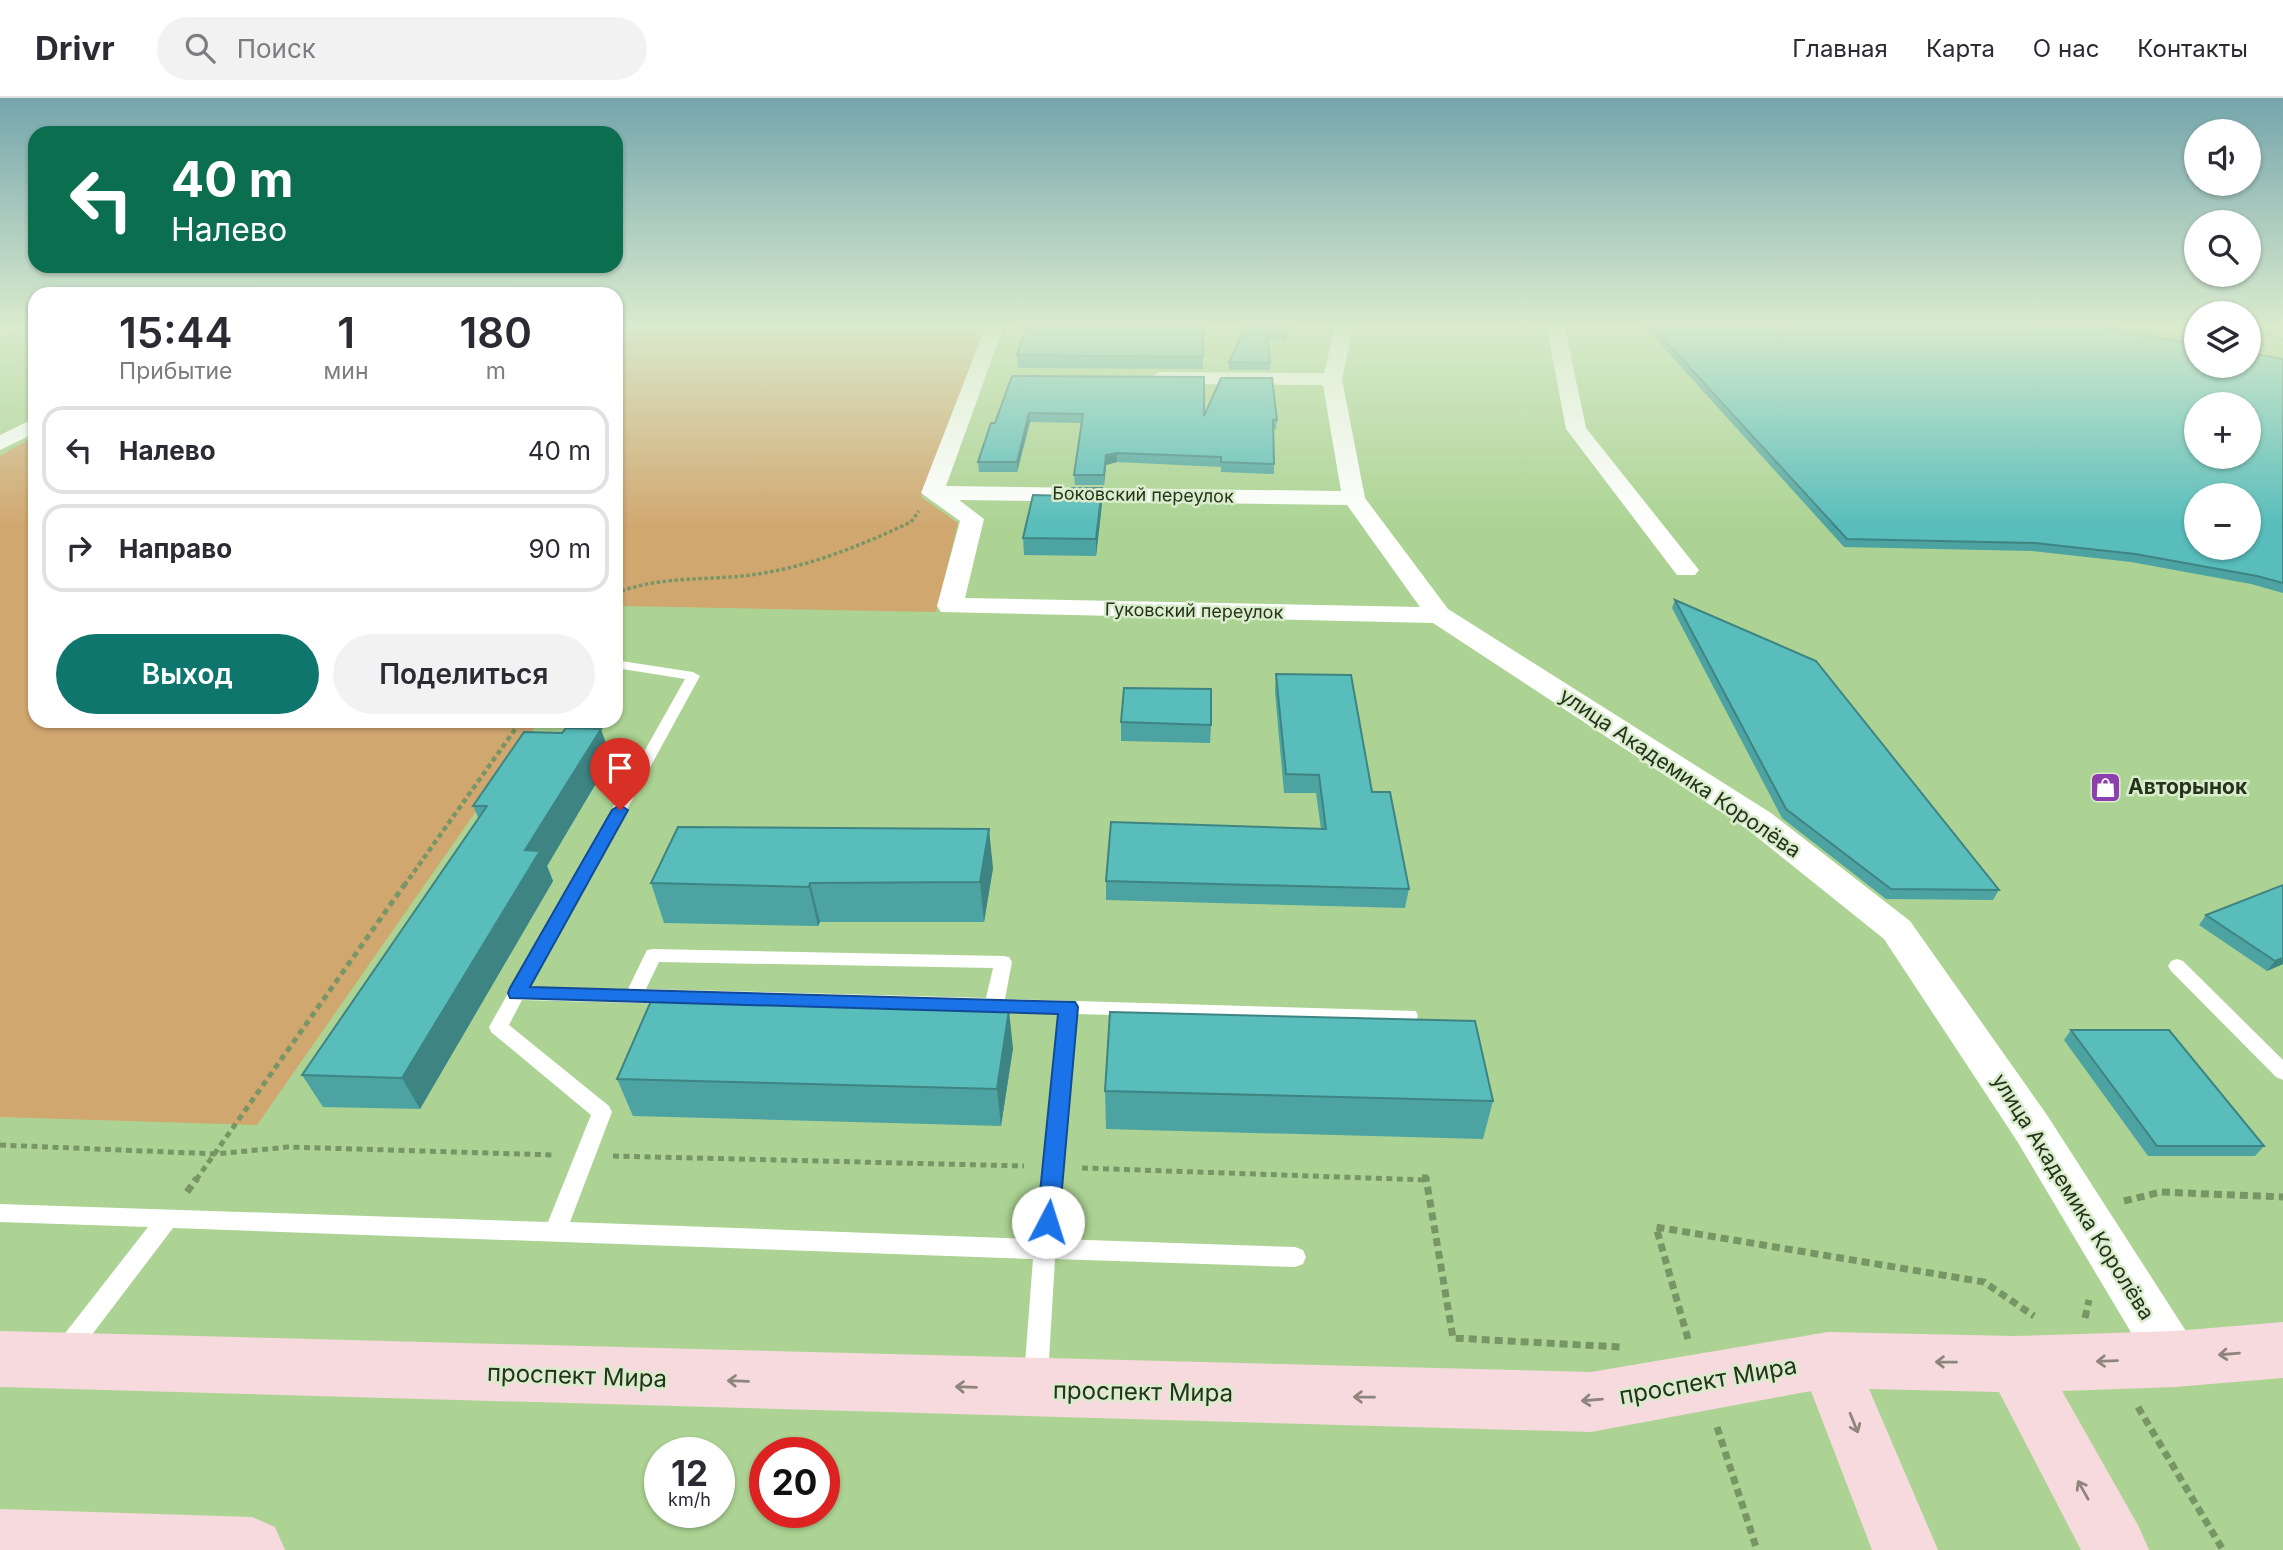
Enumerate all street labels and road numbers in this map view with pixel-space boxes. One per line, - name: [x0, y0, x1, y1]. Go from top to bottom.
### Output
- street label: Боковский переулок: [1052, 482, 1234, 507]
- street label: Гуковский переулок: [1105, 598, 1284, 623]
- street label: улица Академика Королёва: [1555, 682, 1806, 863]
- street label: улица Академика Королёва: [1987, 1069, 2160, 1324]
- street label: проспект Мира: [1617, 1351, 1799, 1410]
- street label: проспект Мира: [486, 1358, 668, 1393]
- street label: проспект Мира: [1053, 1375, 1233, 1408]

